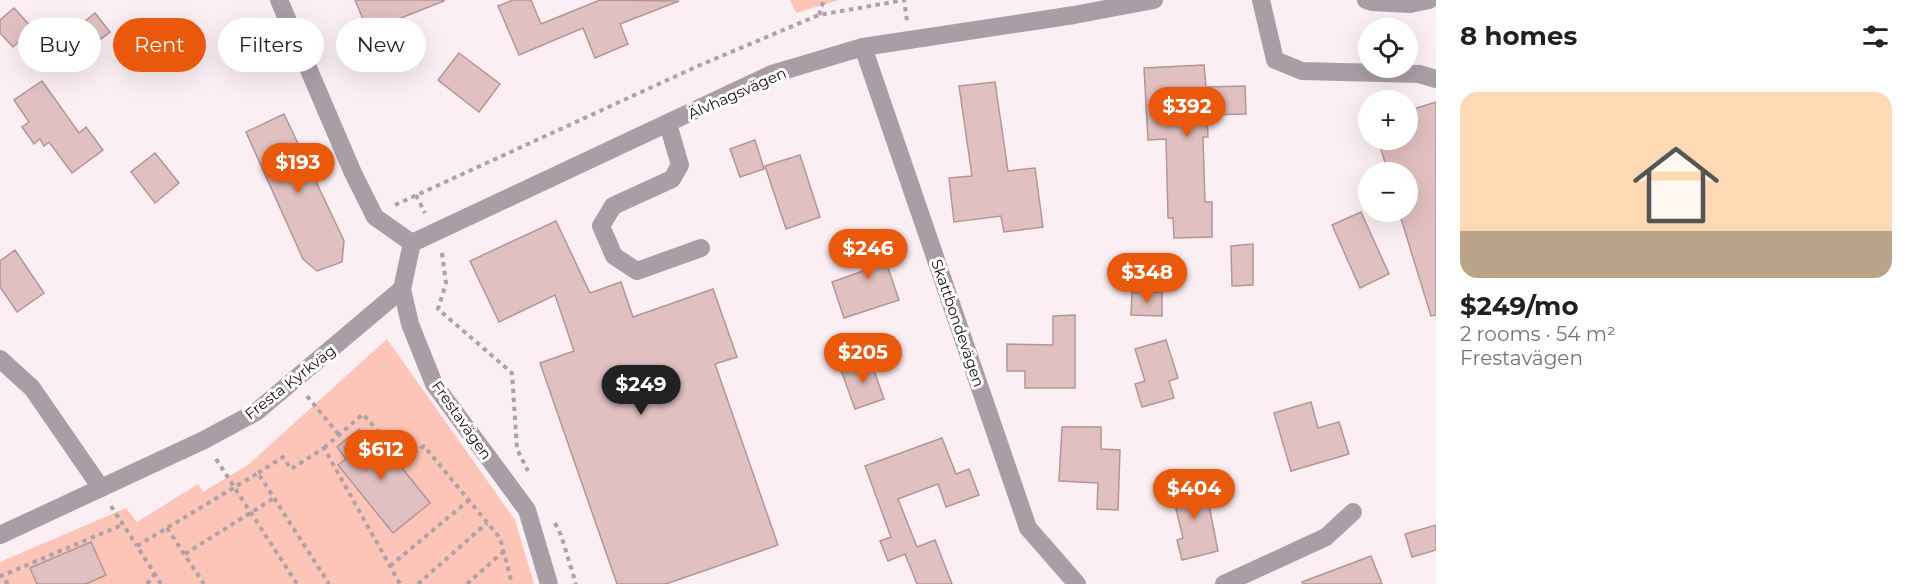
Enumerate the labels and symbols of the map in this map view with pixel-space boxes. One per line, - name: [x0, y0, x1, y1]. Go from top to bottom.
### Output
- street label: Älvhagsvägen: [685, 63, 789, 123]
- pin: $392: [1151, 87, 1223, 138]
- pin: $193: [262, 143, 334, 194]
- pin: $246: [832, 229, 904, 280]
- pin: $348: [1111, 253, 1183, 304]
- street label: Skattbondevägen: [927, 257, 989, 389]
- pin: $205: [827, 333, 899, 384]
- street label: Fresta Kyrkväg: [241, 341, 339, 423]
- pin: $249: [605, 365, 677, 416]
- street label: Frestavägen: [428, 377, 496, 463]
- pin: $612: [345, 430, 417, 481]
- pin: $404: [1158, 469, 1230, 520]

